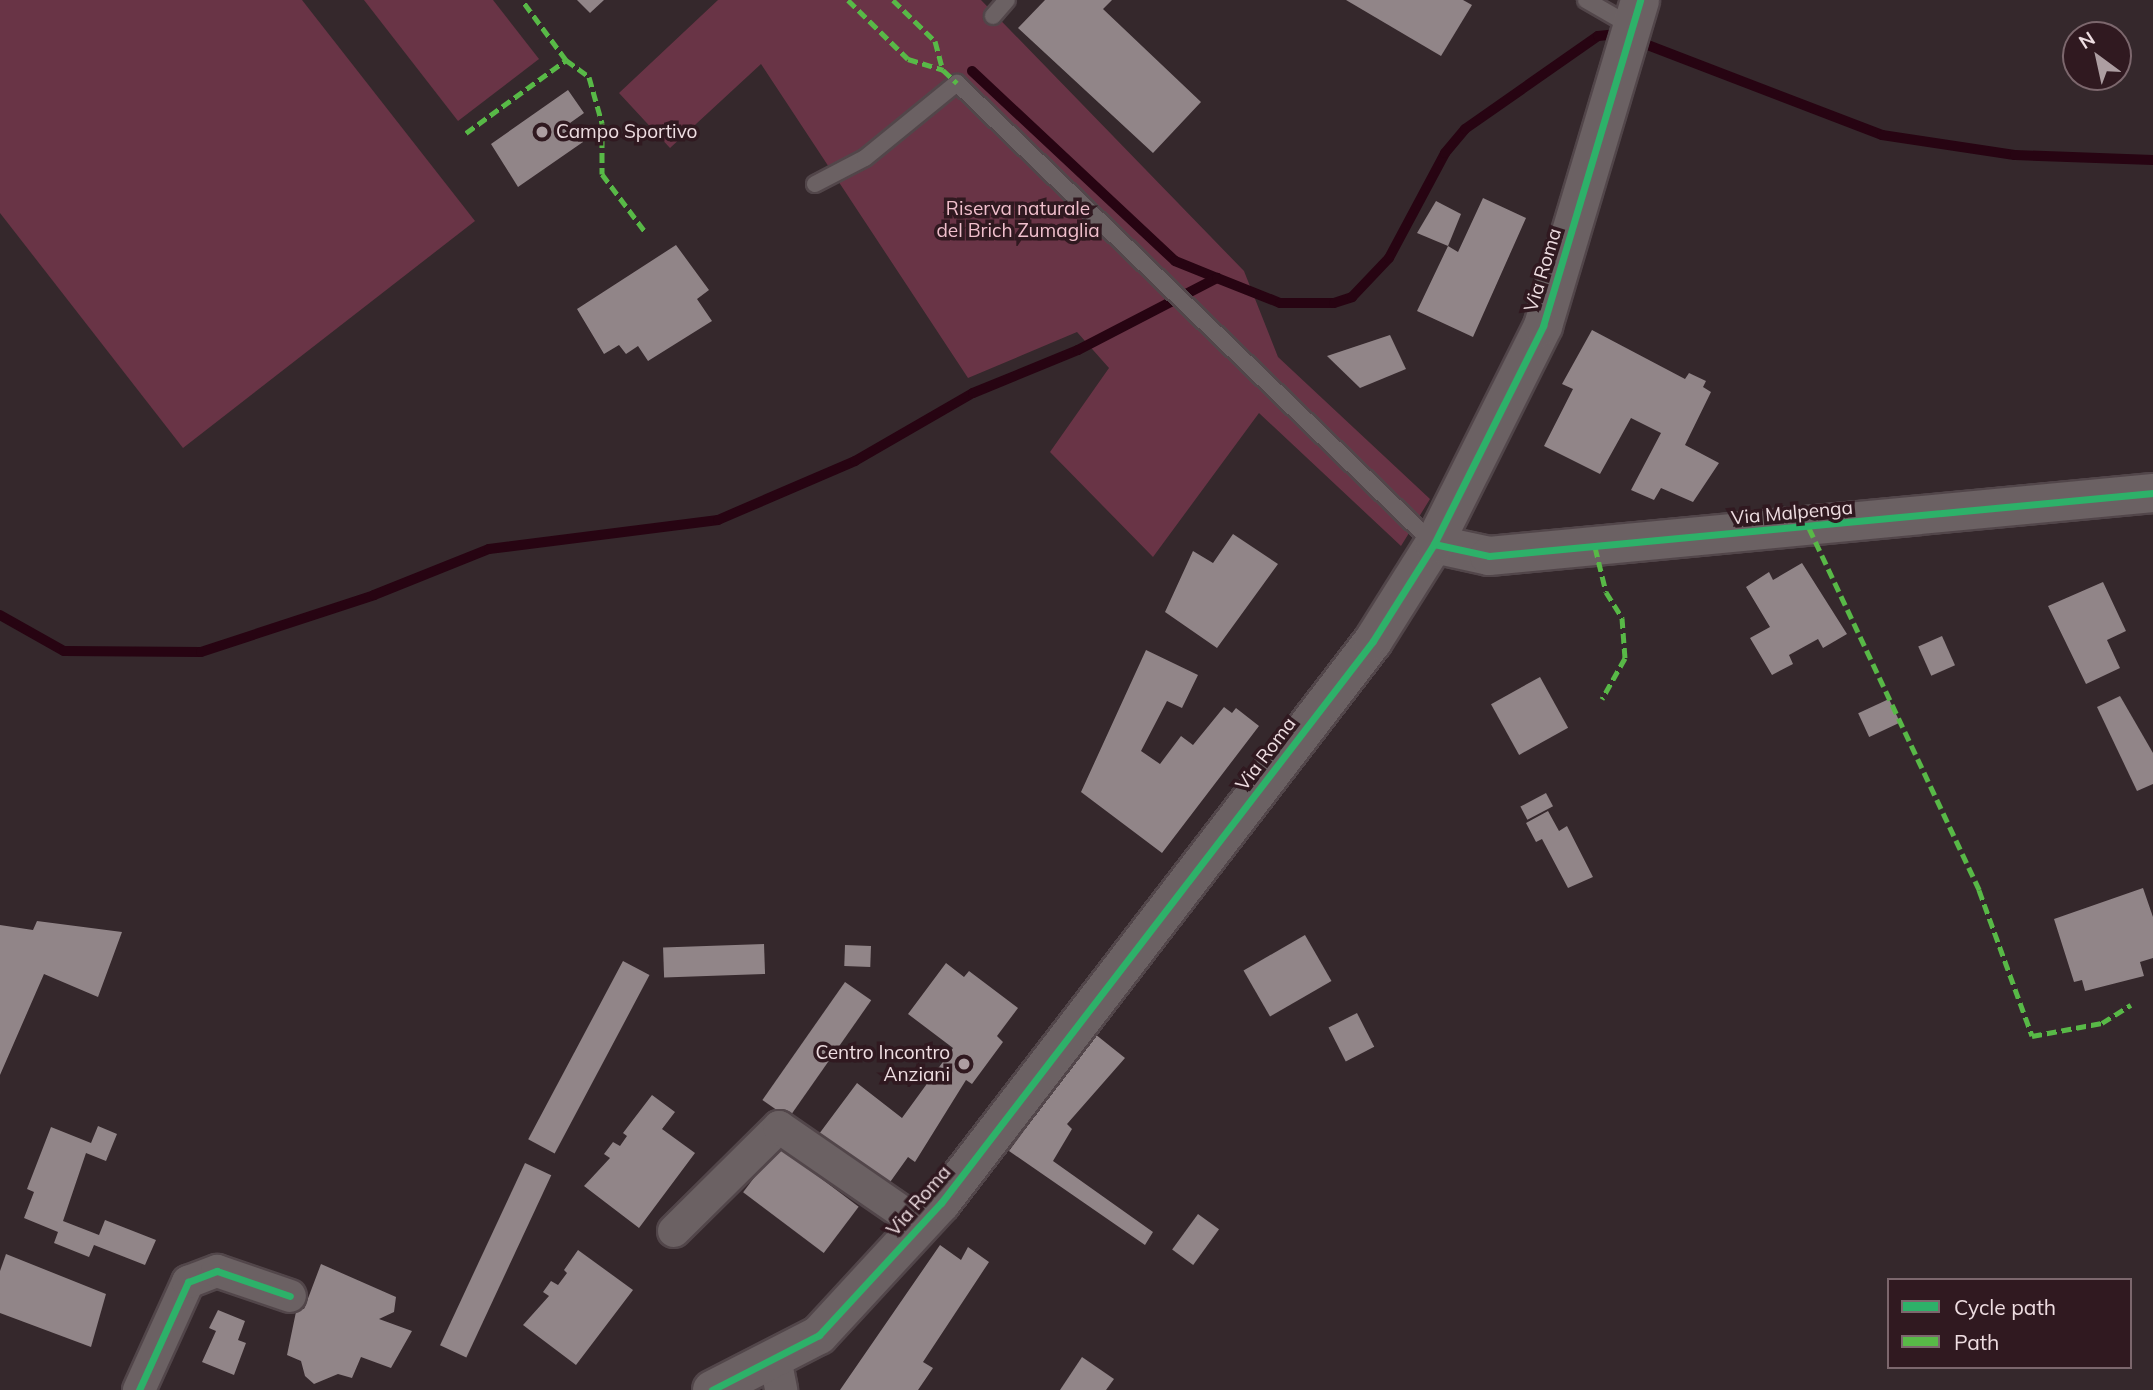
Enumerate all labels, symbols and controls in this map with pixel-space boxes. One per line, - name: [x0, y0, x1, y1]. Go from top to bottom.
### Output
- north arrow: [2062, 21, 2132, 91]
- text: N: [2074, 26, 2099, 54]
- place label: Campo Sportivo: [556, 121, 697, 143]
- marker: Campo Sportivo: [534, 124, 550, 140]
- park label: Riserva naturale del Brich Zumaglia: [936, 198, 1100, 242]
- street label: Via Roma: [1520, 226, 1566, 314]
- street label: Via Malpenga: [1730, 496, 1854, 530]
- street label: Via Roma: [1231, 713, 1301, 795]
- place label: Centro Incontro Anziani: [815, 1042, 950, 1086]
- marker: Centro Incontro Anziani: [956, 1056, 972, 1072]
- street label: Via Roma: [882, 1161, 956, 1241]
- legend: [1887, 1278, 2132, 1369]
- text: Cycle path: [1954, 1294, 2056, 1320]
- text: Path: [1954, 1329, 1999, 1355]

